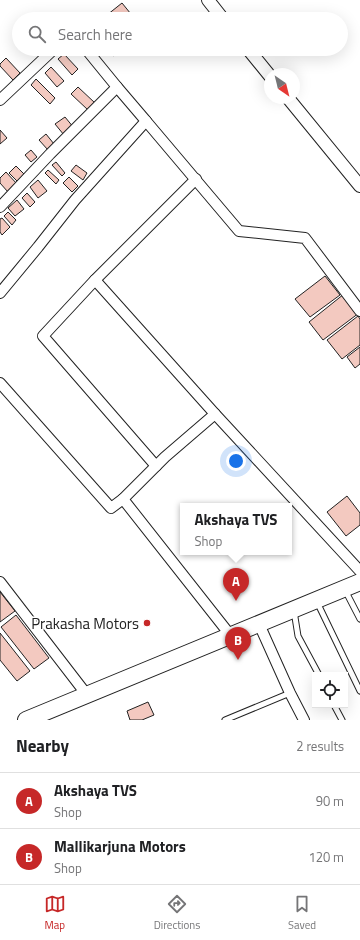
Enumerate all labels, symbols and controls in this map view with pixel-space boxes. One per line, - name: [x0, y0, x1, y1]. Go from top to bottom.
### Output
- search box: [12, 12, 348, 56]
- icon: search: [26, 23, 48, 45]
- text: Search here: [58, 23, 132, 46]
- north arrow: [264, 68, 300, 104]
- your location: [226, 451, 246, 471]
- popup: [180, 503, 292, 555]
- text: Akshaya TVS: [194, 508, 278, 531]
- text: Shop: [194, 531, 222, 551]
- pin: A: [223, 568, 249, 601]
- place label: Prakasha Motors: [31, 612, 139, 635]
- marker: Prakasha Motors: [142, 618, 152, 628]
- pin: B: [225, 627, 251, 660]
- map controls: [312, 672, 348, 708]
- button: locate: [312, 672, 348, 708]
- text: Nearby: [16, 733, 69, 759]
- text: 2 results: [296, 736, 344, 756]
- text: Akshaya TVS: [54, 779, 137, 802]
- text: A: [25, 791, 33, 811]
- text: 90 m: [316, 791, 344, 811]
- text: Shop: [54, 802, 82, 822]
- text: Mallikarjuna Motors: [54, 835, 186, 858]
- text: B: [25, 847, 33, 867]
- text: 120 m: [308, 847, 344, 867]
- text: Shop: [54, 858, 82, 878]
- tab: Map: [44, 893, 66, 933]
- tab: Directions: [154, 893, 200, 933]
- tab: Saved: [288, 893, 316, 933]

